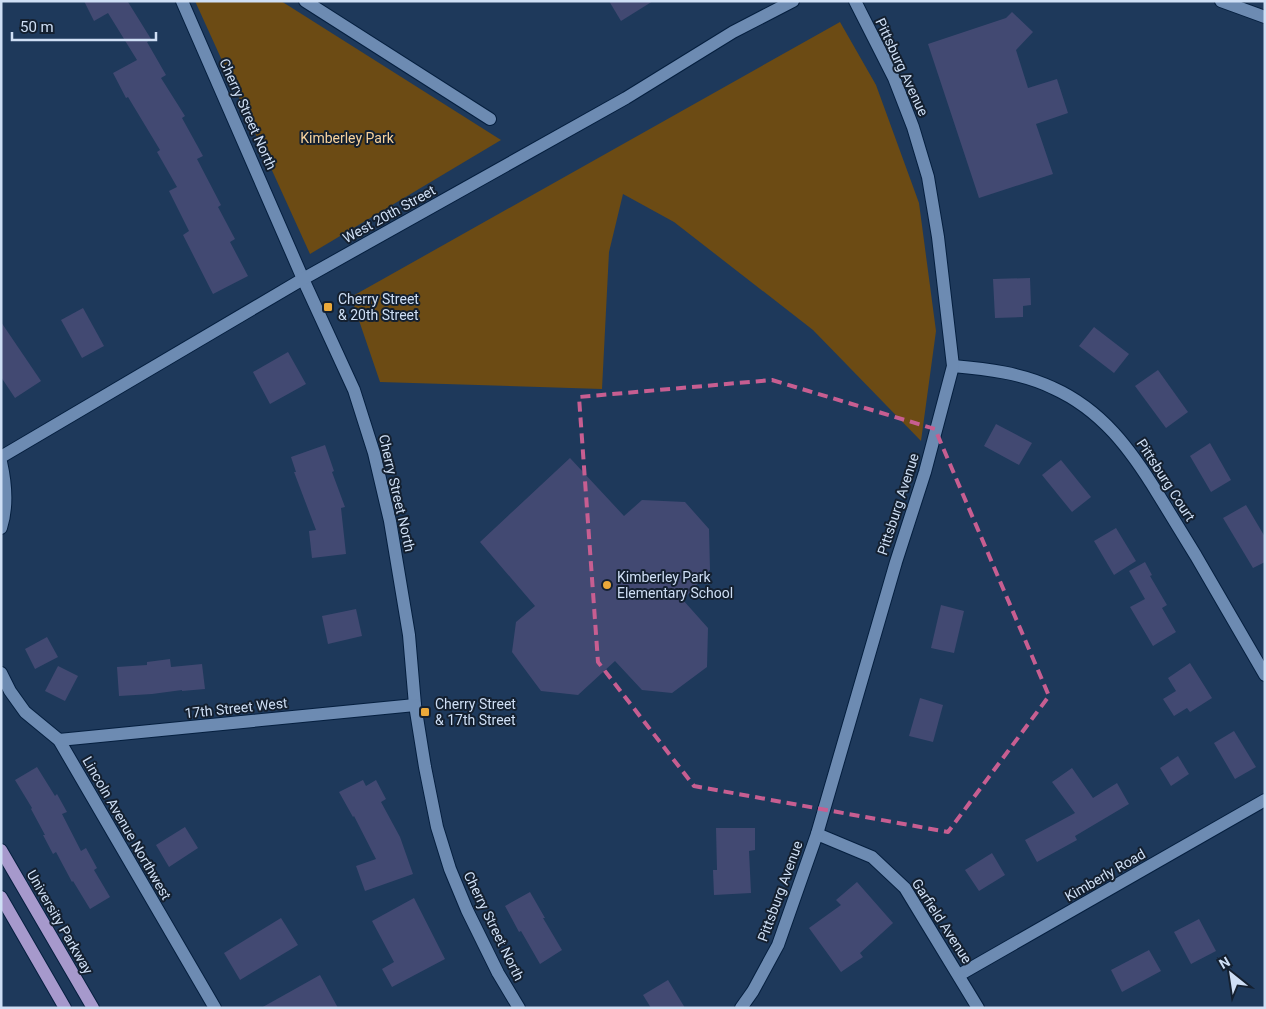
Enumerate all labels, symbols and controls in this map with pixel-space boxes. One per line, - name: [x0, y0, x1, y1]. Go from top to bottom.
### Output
- scale bar: [12, 10, 156, 42]
- street label: Pittsburg Avenue: [872, 16, 932, 118]
- text: 50 m: [20, 18, 54, 36]
- street label: Cherry Street North: [216, 56, 280, 172]
- park label: Kimberley Park: [300, 130, 395, 146]
- street label: West 20th Street: [340, 182, 438, 246]
- place label: Cherry Street & 20th Street: [338, 291, 419, 323]
- marker: Cherry Street & 20th Street: [322, 301, 334, 313]
- street label: Cherry Street North: [376, 433, 418, 553]
- street label: Pittsburg Court: [1134, 436, 1199, 524]
- street label: Pittsburg Avenue: [874, 451, 922, 557]
- place label: Kimberley Park Elementary School: [617, 569, 733, 601]
- marker: Kimberley Park Elementary School: [601, 579, 613, 591]
- street label: 17th Street West: [184, 695, 289, 721]
- place label: Cherry Street & 17th Street: [435, 696, 516, 728]
- marker: Cherry Street & 17th Street: [419, 706, 431, 718]
- street label: Lincoln Avenue Northwest: [79, 753, 175, 903]
- street label: Pittsburg Avenue: [754, 838, 806, 944]
- street label: Kimberly Road: [1062, 846, 1148, 904]
- street label: University Parkway: [24, 867, 96, 977]
- street label: Cherry Street North: [461, 869, 527, 983]
- street label: Garfield Avenue: [909, 876, 975, 966]
- north arrow: [1206, 949, 1256, 999]
- text: N: [1216, 953, 1233, 972]

